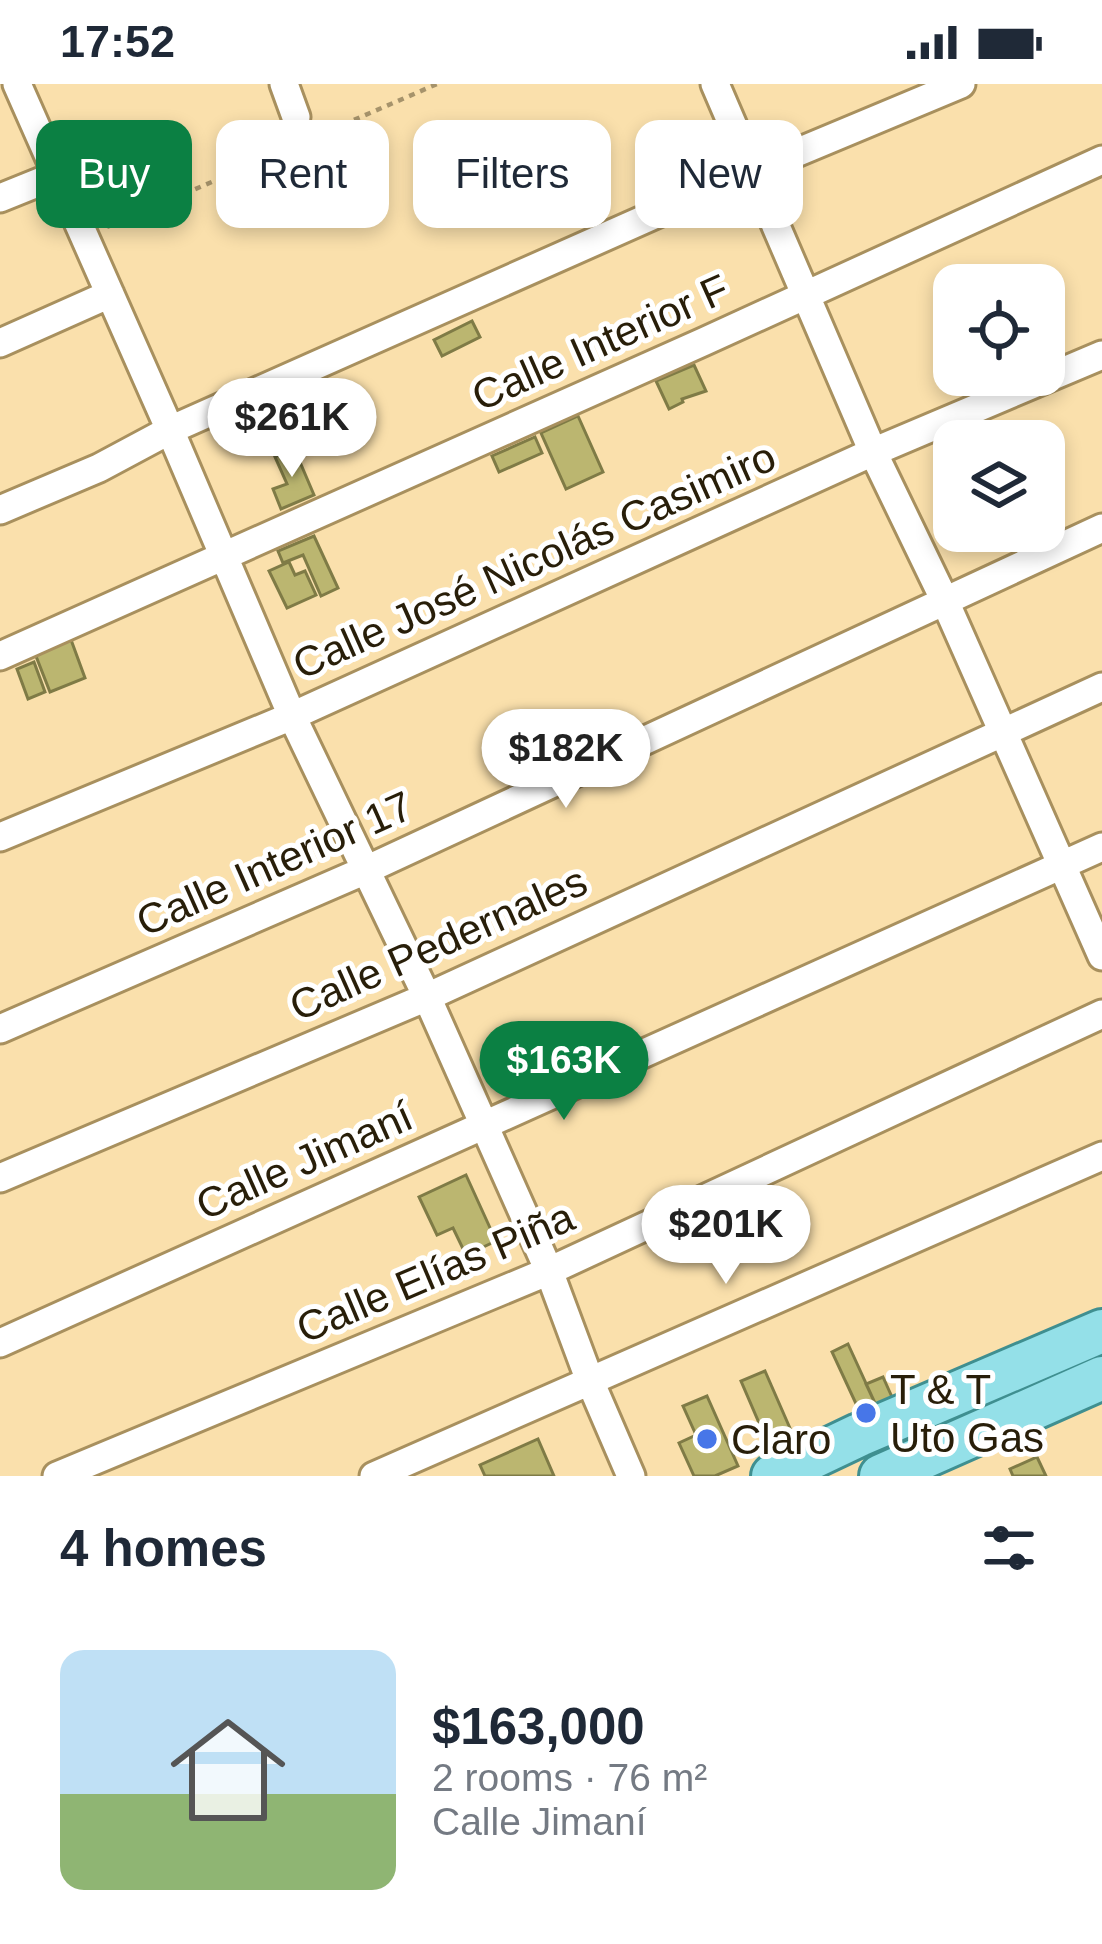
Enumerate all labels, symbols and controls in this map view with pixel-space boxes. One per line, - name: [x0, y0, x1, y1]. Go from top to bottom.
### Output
- text: 17:52: [60, 16, 175, 67]
- chip: Buy: [36, 120, 192, 228]
- chip: Rent: [216, 120, 389, 228]
- chip: Filters: [413, 120, 611, 228]
- chip: New: [635, 120, 803, 228]
- map controls: [933, 264, 1065, 552]
- button: locate: [933, 264, 1065, 396]
- street label: Calle Interior F: [465, 265, 736, 420]
- pin: $261K: [208, 378, 376, 480]
- text: $261K: [235, 395, 349, 438]
- button: layers: [933, 420, 1065, 552]
- street label: Calle José Nicolás Casimiro: [286, 433, 783, 688]
- pin: $182K: [482, 709, 650, 811]
- text: $182K: [509, 726, 623, 769]
- street label: Calle Interior 17: [129, 782, 419, 945]
- street label: Calle Pedernales: [283, 857, 594, 1030]
- pin: $163K: [480, 1021, 648, 1123]
- text: $163K: [507, 1038, 621, 1081]
- street label: Calle Jimaní: [189, 1092, 420, 1229]
- pin: $201K: [642, 1185, 810, 1287]
- street label: Calle Elías Piña: [290, 1193, 581, 1352]
- text: $201K: [669, 1202, 783, 1245]
- place label: T & T Uto Gas: [890, 1366, 1044, 1461]
- marker: T & T Uto Gas: [853, 1400, 879, 1426]
- place label: Claro: [731, 1416, 831, 1463]
- marker: Claro: [694, 1426, 720, 1452]
- icon: filters: [976, 1515, 1042, 1581]
- text: 4 homes: [60, 1520, 267, 1577]
- icon: home: [156, 1698, 300, 1842]
- text: $163,000: [432, 1698, 645, 1755]
- text: 2 rooms · 76 m²: [432, 1756, 707, 1799]
- text: Calle Jimaní: [432, 1800, 647, 1843]

